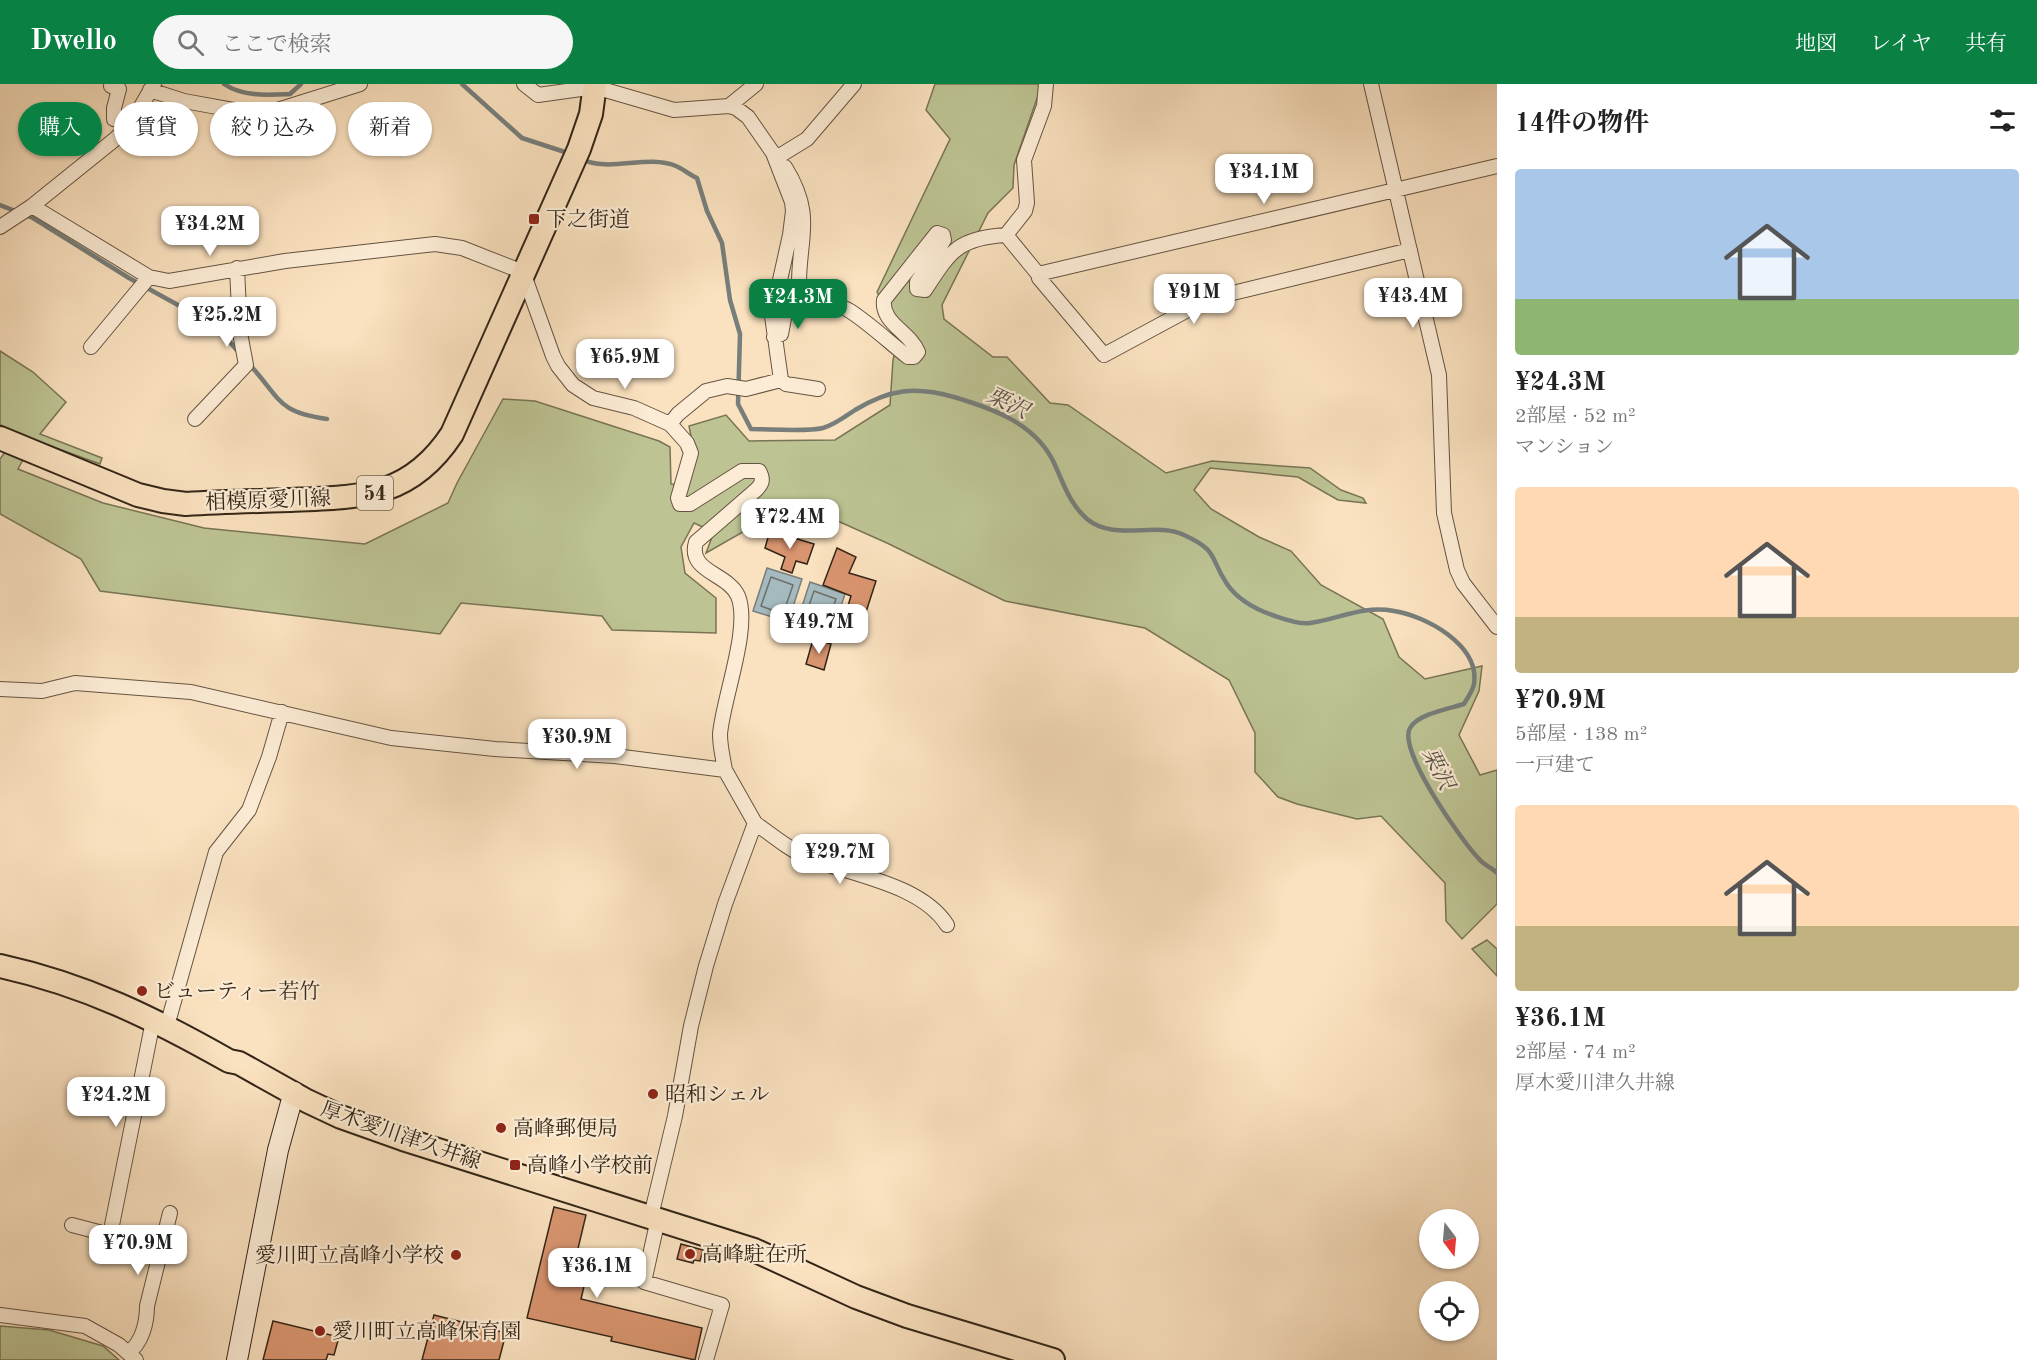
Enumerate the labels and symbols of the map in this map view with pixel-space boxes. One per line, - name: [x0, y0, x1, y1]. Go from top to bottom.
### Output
- pin: ¥34.1M: [1215, 154, 1313, 205]
- pin: ¥34.2M: [161, 206, 259, 257]
- place label: 下之街道: [546, 208, 630, 231]
- marker: 下之街道: [527, 212, 541, 226]
- pin: ¥91M: [1158, 274, 1230, 325]
- pin: ¥43.4M: [1364, 278, 1462, 329]
- pin: ¥24.3M: [749, 279, 847, 330]
- pin: ¥25.2M: [178, 297, 276, 348]
- pin: ¥65.9M: [576, 339, 674, 390]
- water label: 栗沢: [983, 383, 1035, 424]
- road number: 54: [357, 476, 393, 510]
- street label: 相模原愛川線: [205, 487, 331, 514]
- pin: ¥72.4M: [741, 499, 839, 550]
- pin: ¥49.7M: [770, 604, 868, 655]
- pin: ¥30.9M: [528, 719, 626, 770]
- water label: 栗沢: [1417, 743, 1460, 796]
- pin: ¥29.7M: [791, 834, 889, 885]
- place label: ビューティー若竹: [154, 980, 320, 1003]
- marker: ビューティー若竹: [135, 984, 149, 998]
- pin: ¥24.2M: [67, 1077, 165, 1128]
- place label: 昭和シェル: [665, 1083, 770, 1106]
- marker: 昭和シェル: [646, 1087, 660, 1101]
- street label: 厚木愛川津久井線: [318, 1097, 484, 1174]
- place label: 高峰郵便局: [513, 1117, 618, 1140]
- marker: 高峰郵便局: [494, 1121, 508, 1135]
- place label: 高峰小学校前: [527, 1154, 653, 1177]
- marker: 高峰小学校前: [508, 1158, 522, 1172]
- north arrow: [1419, 1209, 1479, 1269]
- pin: ¥70.9M: [89, 1225, 187, 1276]
- place label: 高峰駐在所: [702, 1243, 807, 1266]
- place label: 愛川町立高峰小学校: [255, 1244, 444, 1267]
- marker: 高峰駐在所: [683, 1247, 697, 1261]
- marker: 愛川町立高峰小学校: [449, 1248, 463, 1262]
- pin: ¥36.1M: [548, 1248, 646, 1299]
- place label: 愛川町立高峰保育園: [332, 1320, 521, 1343]
- marker: 愛川町立高峰保育園: [313, 1324, 327, 1338]

